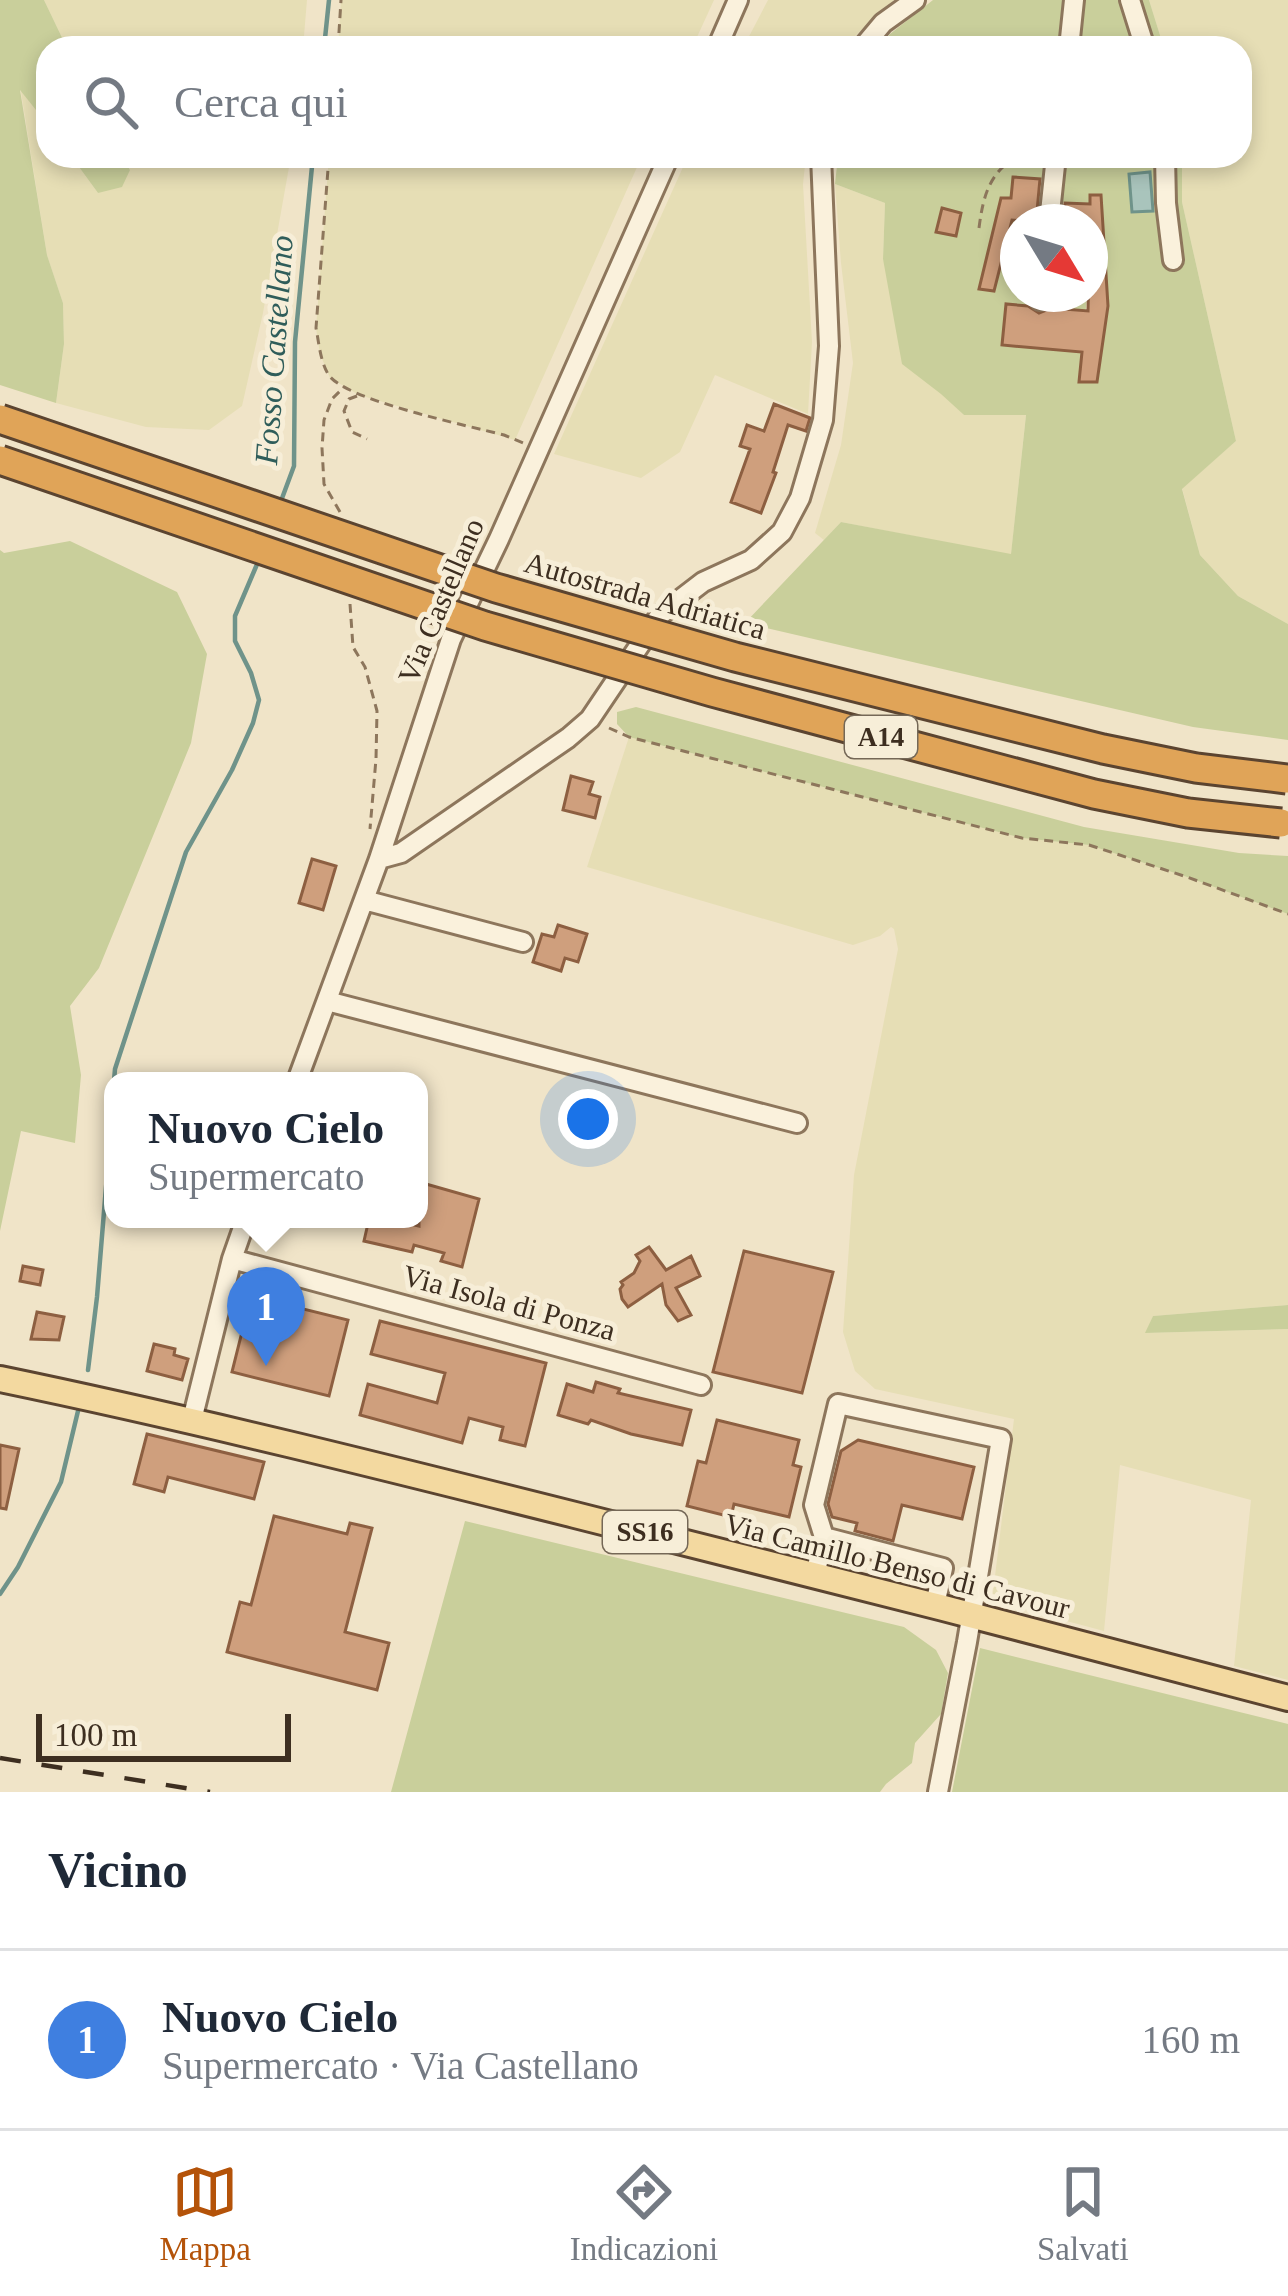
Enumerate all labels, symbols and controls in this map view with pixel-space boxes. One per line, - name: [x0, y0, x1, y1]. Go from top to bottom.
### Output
- search box: [36, 36, 1252, 168]
- icon: search: [78, 69, 144, 135]
- text: Cerca qui: [174, 77, 348, 127]
- north arrow: [1000, 204, 1108, 312]
- water label: Fosso Castellano: [248, 234, 300, 467]
- street label: Via Castellano: [391, 514, 490, 688]
- street label: Autostrada Adriatica: [521, 545, 769, 646]
- road number: A14: [845, 716, 917, 758]
- popup: [104, 1072, 428, 1228]
- your location: [558, 1089, 618, 1149]
- text: Nuovo Cielo: [148, 1103, 384, 1153]
- text: Supermercato: [148, 1155, 364, 1198]
- street label: Via Isola di Ponza: [399, 1258, 619, 1347]
- pin: 1: [227, 1267, 305, 1366]
- street label: Via Camillo Benso di Cavour: [721, 1507, 1073, 1624]
- road number: SS16: [603, 1511, 687, 1553]
- scale bar: [36, 1708, 291, 1761]
- text: 100 m: [54, 1717, 137, 1753]
- text: Vicino: [48, 1842, 188, 1898]
- text: Nuovo Cielo: [162, 1992, 398, 2042]
- text: 1: [77, 2018, 97, 2061]
- text: 160 m: [1141, 2018, 1240, 2061]
- text: Supermercato · Via Castellano: [162, 2044, 639, 2087]
- tab: Mappa: [159, 2159, 251, 2268]
- tab: Indicazioni: [570, 2159, 718, 2268]
- tab: Salvati: [1037, 2159, 1129, 2268]

